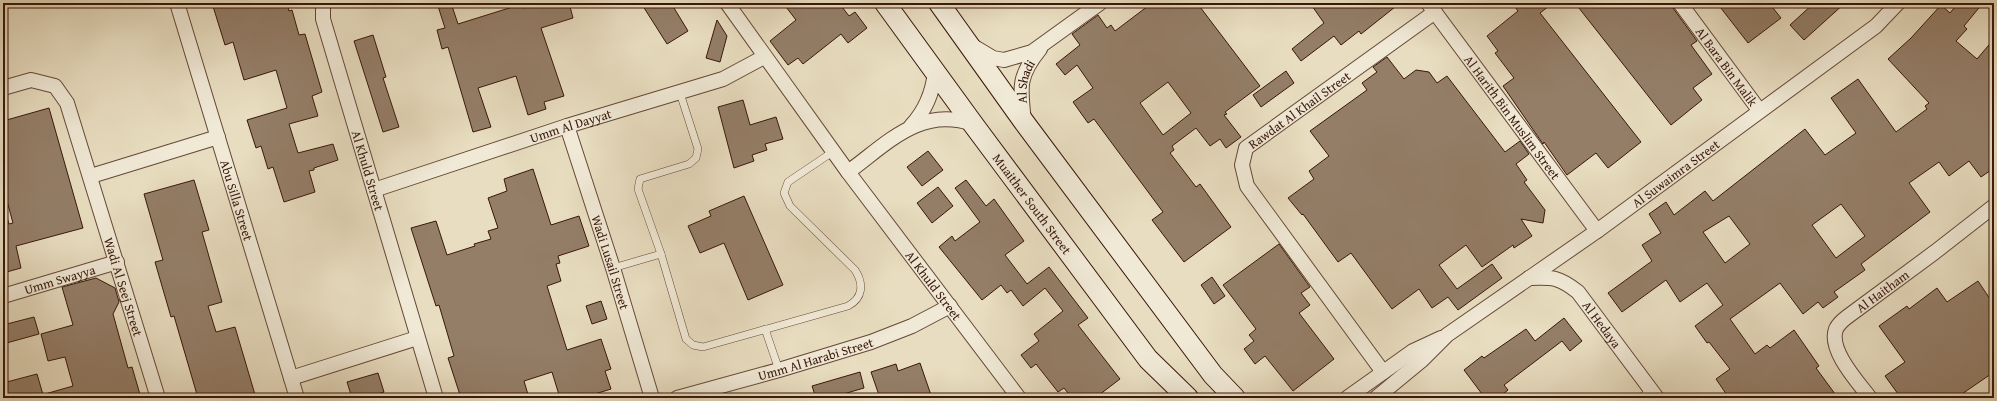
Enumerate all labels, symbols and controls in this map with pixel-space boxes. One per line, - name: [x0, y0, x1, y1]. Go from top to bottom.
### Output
- street label: Al Bara Bin Malik: [1691, 23, 1762, 111]
- street label: Al Harith Bin Muslim Street: [1460, 51, 1565, 184]
- street label: Al Shadi: [1012, 56, 1040, 104]
- street label: Rawdat Al Khail Street: [1244, 67, 1355, 153]
- street label: Umm Al Dayyat: [527, 104, 614, 148]
- street label: Al Khuld Street: [347, 128, 389, 213]
- street label: Al Suwaimra Street: [1628, 135, 1724, 212]
- street label: Muaither South Street: [988, 150, 1076, 259]
- street label: Abu Silla Street: [215, 157, 258, 244]
- street label: Wadi Lusail Street: [586, 213, 634, 312]
- street label: Wadi Al Seej Street: [99, 235, 148, 339]
- street label: Al Khuld Street: [901, 247, 966, 325]
- street label: Umm Swayya: [22, 260, 98, 299]
- street label: Al Haitham: [1852, 265, 1913, 317]
- street label: Al Hedaya: [1578, 297, 1626, 353]
- street label: Umm Al Harabi Street: [756, 333, 876, 385]

